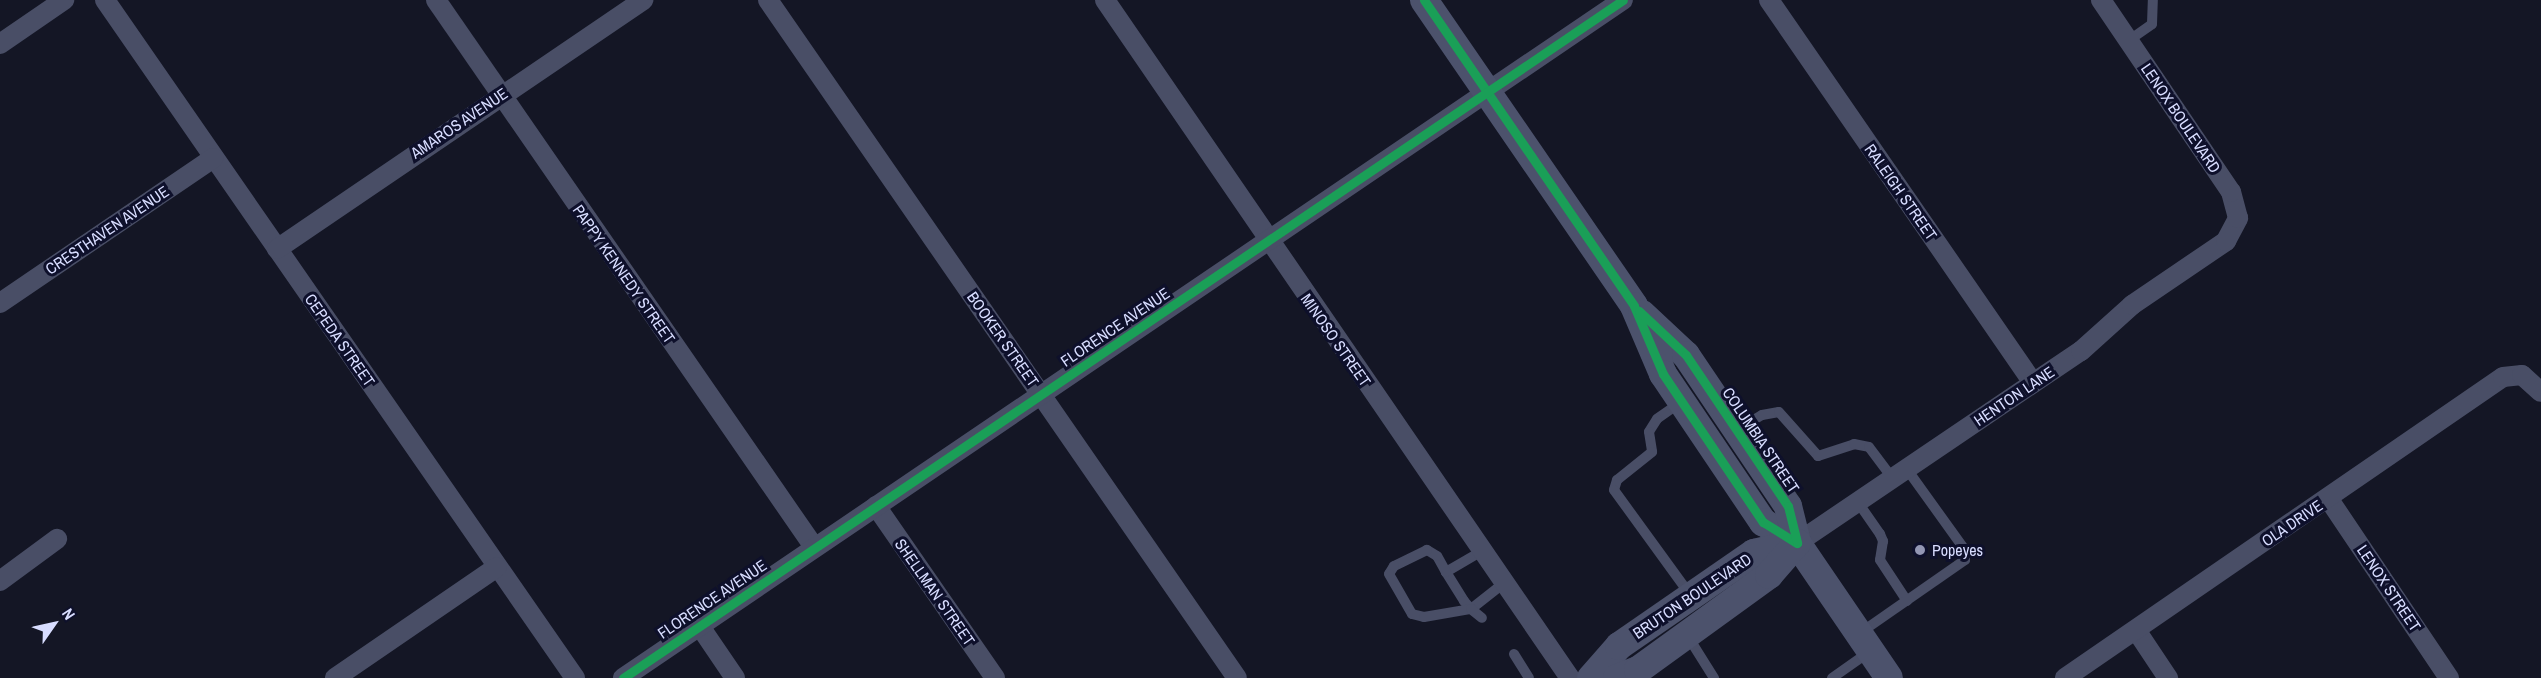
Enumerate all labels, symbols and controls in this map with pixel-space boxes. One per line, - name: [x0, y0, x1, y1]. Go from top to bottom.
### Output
- street label: LENOX BOULEVARD: [2137, 60, 2225, 176]
- street label: AMAROS AVENUE: [407, 83, 511, 163]
- street label: RALEIGH STREET: [1861, 140, 1941, 244]
- street label: CRESTHAVEN AVENUE: [41, 181, 173, 279]
- street label: PAPPY KENNEDY STREET: [569, 201, 679, 347]
- street label: FLORENCE AVENUE: [1057, 283, 1173, 371]
- street label: BOOKER STREET: [963, 288, 1043, 390]
- street label: CEPEDA STREET: [301, 290, 379, 390]
- street label: MINOSO STREET: [1297, 290, 1375, 390]
- street label: HENTON LANE: [1970, 362, 2058, 430]
- street label: COLUMBIA STREET: [1718, 383, 1804, 497]
- street label: OLA DRIVE: [2258, 495, 2326, 551]
- street label: SHELLMAN STREET: [891, 535, 979, 649]
- place label: Popeyes: [1932, 540, 1983, 560]
- street label: LENOX STREET: [2353, 541, 2425, 635]
- marker: Popeyes: [1913, 543, 1927, 557]
- street label: BRUTON BOULEVARD: [1629, 549, 1755, 643]
- street label: FLORENCE AVENUE: [654, 555, 770, 643]
- north arrow: [24, 594, 84, 654]
- text: N: [57, 604, 81, 624]

